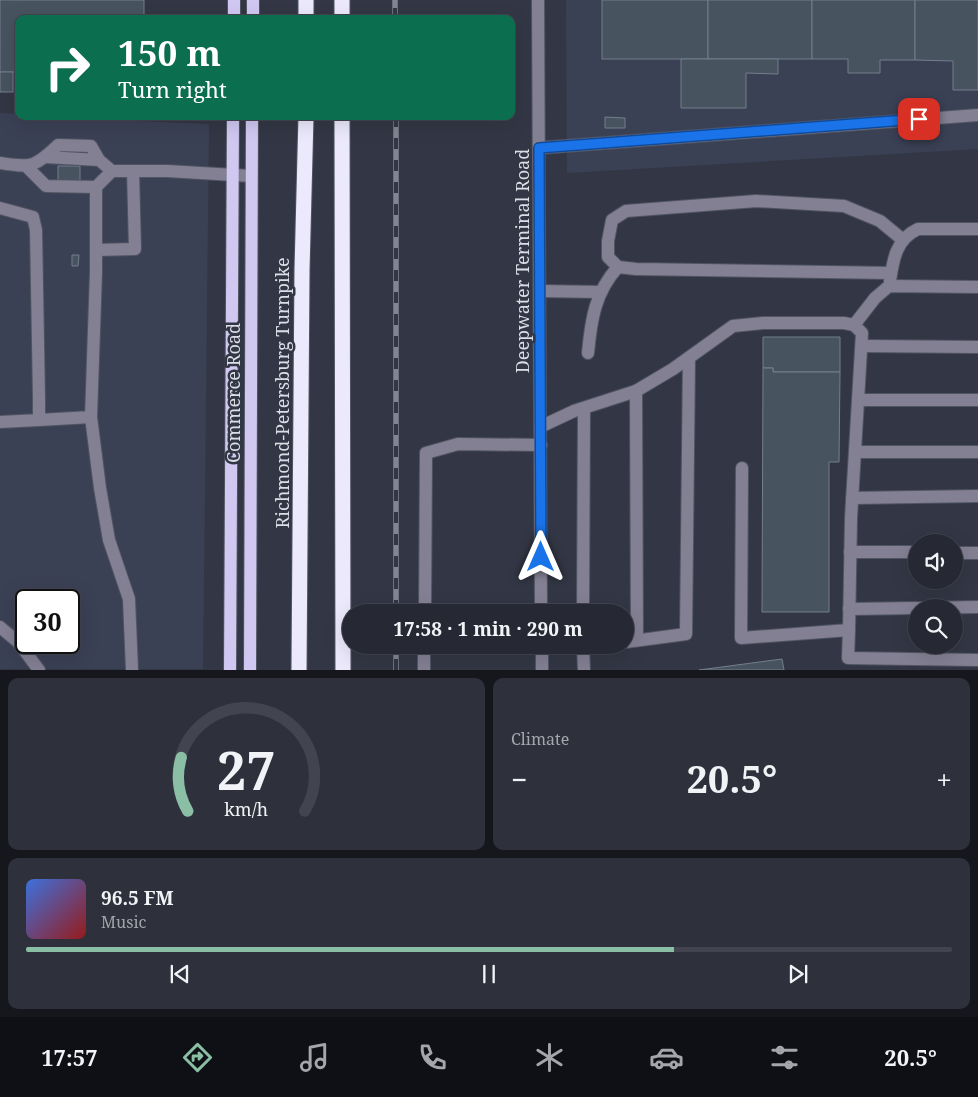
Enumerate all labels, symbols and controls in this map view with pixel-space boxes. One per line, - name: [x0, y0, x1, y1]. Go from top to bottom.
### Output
- text: 150 m: [118, 29, 221, 76]
- icon: right: [35, 35, 100, 100]
- text: Turn right: [118, 74, 227, 104]
- pin: [898, 98, 940, 140]
- icon: arrive: [905, 105, 933, 133]
- street label: Deepwater Terminal Road: [510, 149, 534, 373]
- street label: Richmond-Petersburg Turnpike: [270, 257, 294, 529]
- street label: Commerce Road: [221, 323, 245, 463]
- position arrow: [514, 530, 566, 582]
- map controls: [908, 534, 963, 654]
- button: sound: [908, 534, 963, 589]
- speed limit sign: 30: [15, 589, 80, 654]
- button: search: [908, 599, 963, 654]
- text: 17:58 · 1 min · 290 m: [393, 616, 583, 642]
- text: Climate: [511, 728, 569, 750]
- text: 27: [217, 734, 276, 805]
- text: 20.5°: [686, 752, 777, 804]
- text: −: [511, 760, 527, 798]
- text: +: [936, 760, 952, 798]
- text: km/h: [225, 797, 268, 821]
- text: 96.5 FM: [101, 885, 174, 911]
- text: Music: [101, 911, 146, 933]
- icon: previous: [166, 960, 194, 988]
- icon: pause: [475, 960, 503, 988]
- icon: next: [784, 960, 812, 988]
- icon: directions: [180, 1040, 215, 1075]
- icon: music: [297, 1040, 332, 1075]
- icon: phone: [415, 1040, 450, 1075]
- icon: climate: [532, 1040, 567, 1075]
- icon: car: [649, 1040, 684, 1075]
- icon: filters: [767, 1040, 802, 1075]
- text: 17:57: [41, 1042, 98, 1072]
- text: 20.5°: [884, 1042, 937, 1072]

